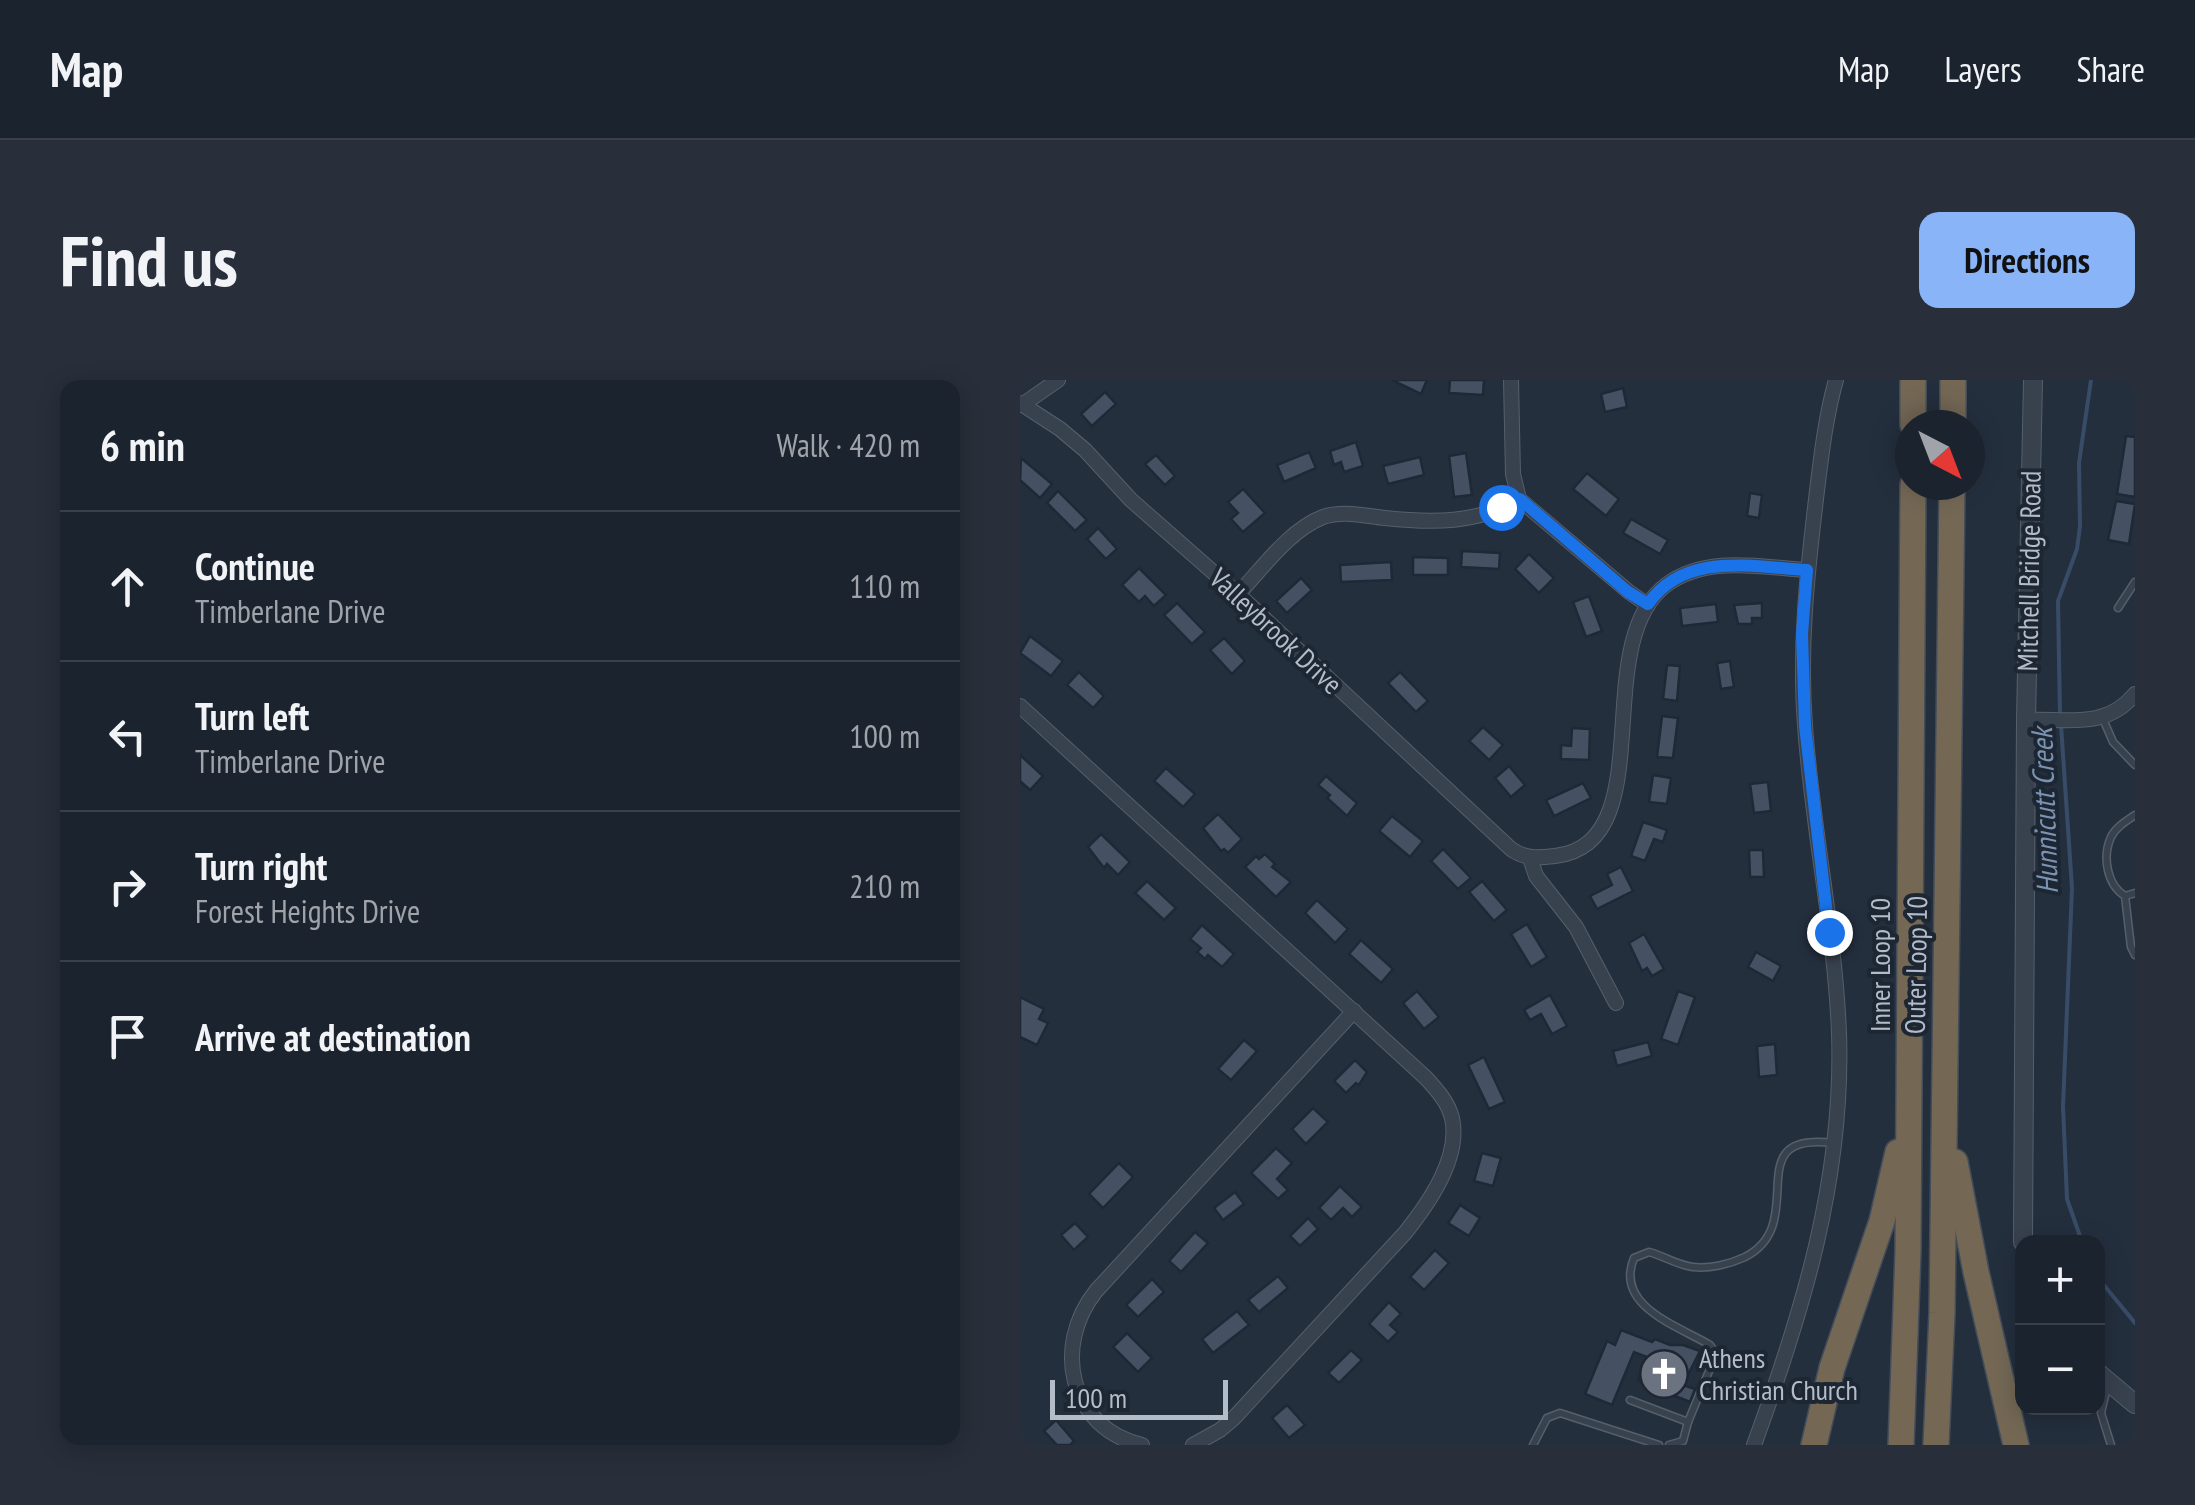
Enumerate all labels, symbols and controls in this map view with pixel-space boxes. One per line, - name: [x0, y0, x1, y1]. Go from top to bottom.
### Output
- text: Map: [50, 38, 123, 100]
- text: Map: [1838, 46, 1889, 92]
- text: Layers: [1944, 46, 2022, 92]
- text: Share: [2077, 46, 2145, 92]
- button: Directions: [1919, 212, 2135, 308]
- text: Find us: [60, 215, 238, 305]
- north arrow: [1895, 410, 1985, 500]
- text: 6 min: [100, 418, 185, 473]
- text: Walk · 420 m: [776, 424, 920, 466]
- street label: Mitchell Bridge Road: [2008, 470, 2049, 672]
- route start: [1479, 485, 1525, 531]
- text: Continue: [195, 541, 315, 590]
- icon: ahead: [100, 559, 155, 614]
- street label: Valleybrook Drive: [1201, 559, 1351, 702]
- text: 110 m: [849, 565, 920, 607]
- text: Timberlane Drive: [195, 590, 385, 632]
- text: Turn left: [195, 691, 309, 740]
- icon: left: [100, 709, 155, 764]
- text: 100 m: [849, 715, 920, 757]
- water label: Hunnicutt Creek: [2021, 724, 2066, 895]
- text: Timberlane Drive: [195, 740, 385, 782]
- text: Turn right: [195, 841, 327, 890]
- icon: right: [100, 859, 155, 914]
- text: 210 m: [849, 865, 920, 907]
- text: Forest Heights Drive: [195, 890, 420, 932]
- street label: Outer Loop 10: [1896, 896, 1935, 1034]
- street label: Inner Loop 10: [1861, 898, 1898, 1032]
- route end: [1807, 910, 1853, 956]
- icon: arrive: [100, 1009, 155, 1064]
- text: Arrive at destination: [195, 1012, 471, 1061]
- map controls: [2015, 1235, 2105, 1415]
- button: +: [2015, 1235, 2105, 1325]
- button: −: [2015, 1325, 2105, 1415]
- place label: Athens Christian Church: [1699, 1339, 1858, 1408]
- church icon: Athens Christian Church: [1638, 1348, 1690, 1400]
- scale bar: [1050, 1375, 1228, 1420]
- text: 100 m: [1065, 1379, 1127, 1416]

